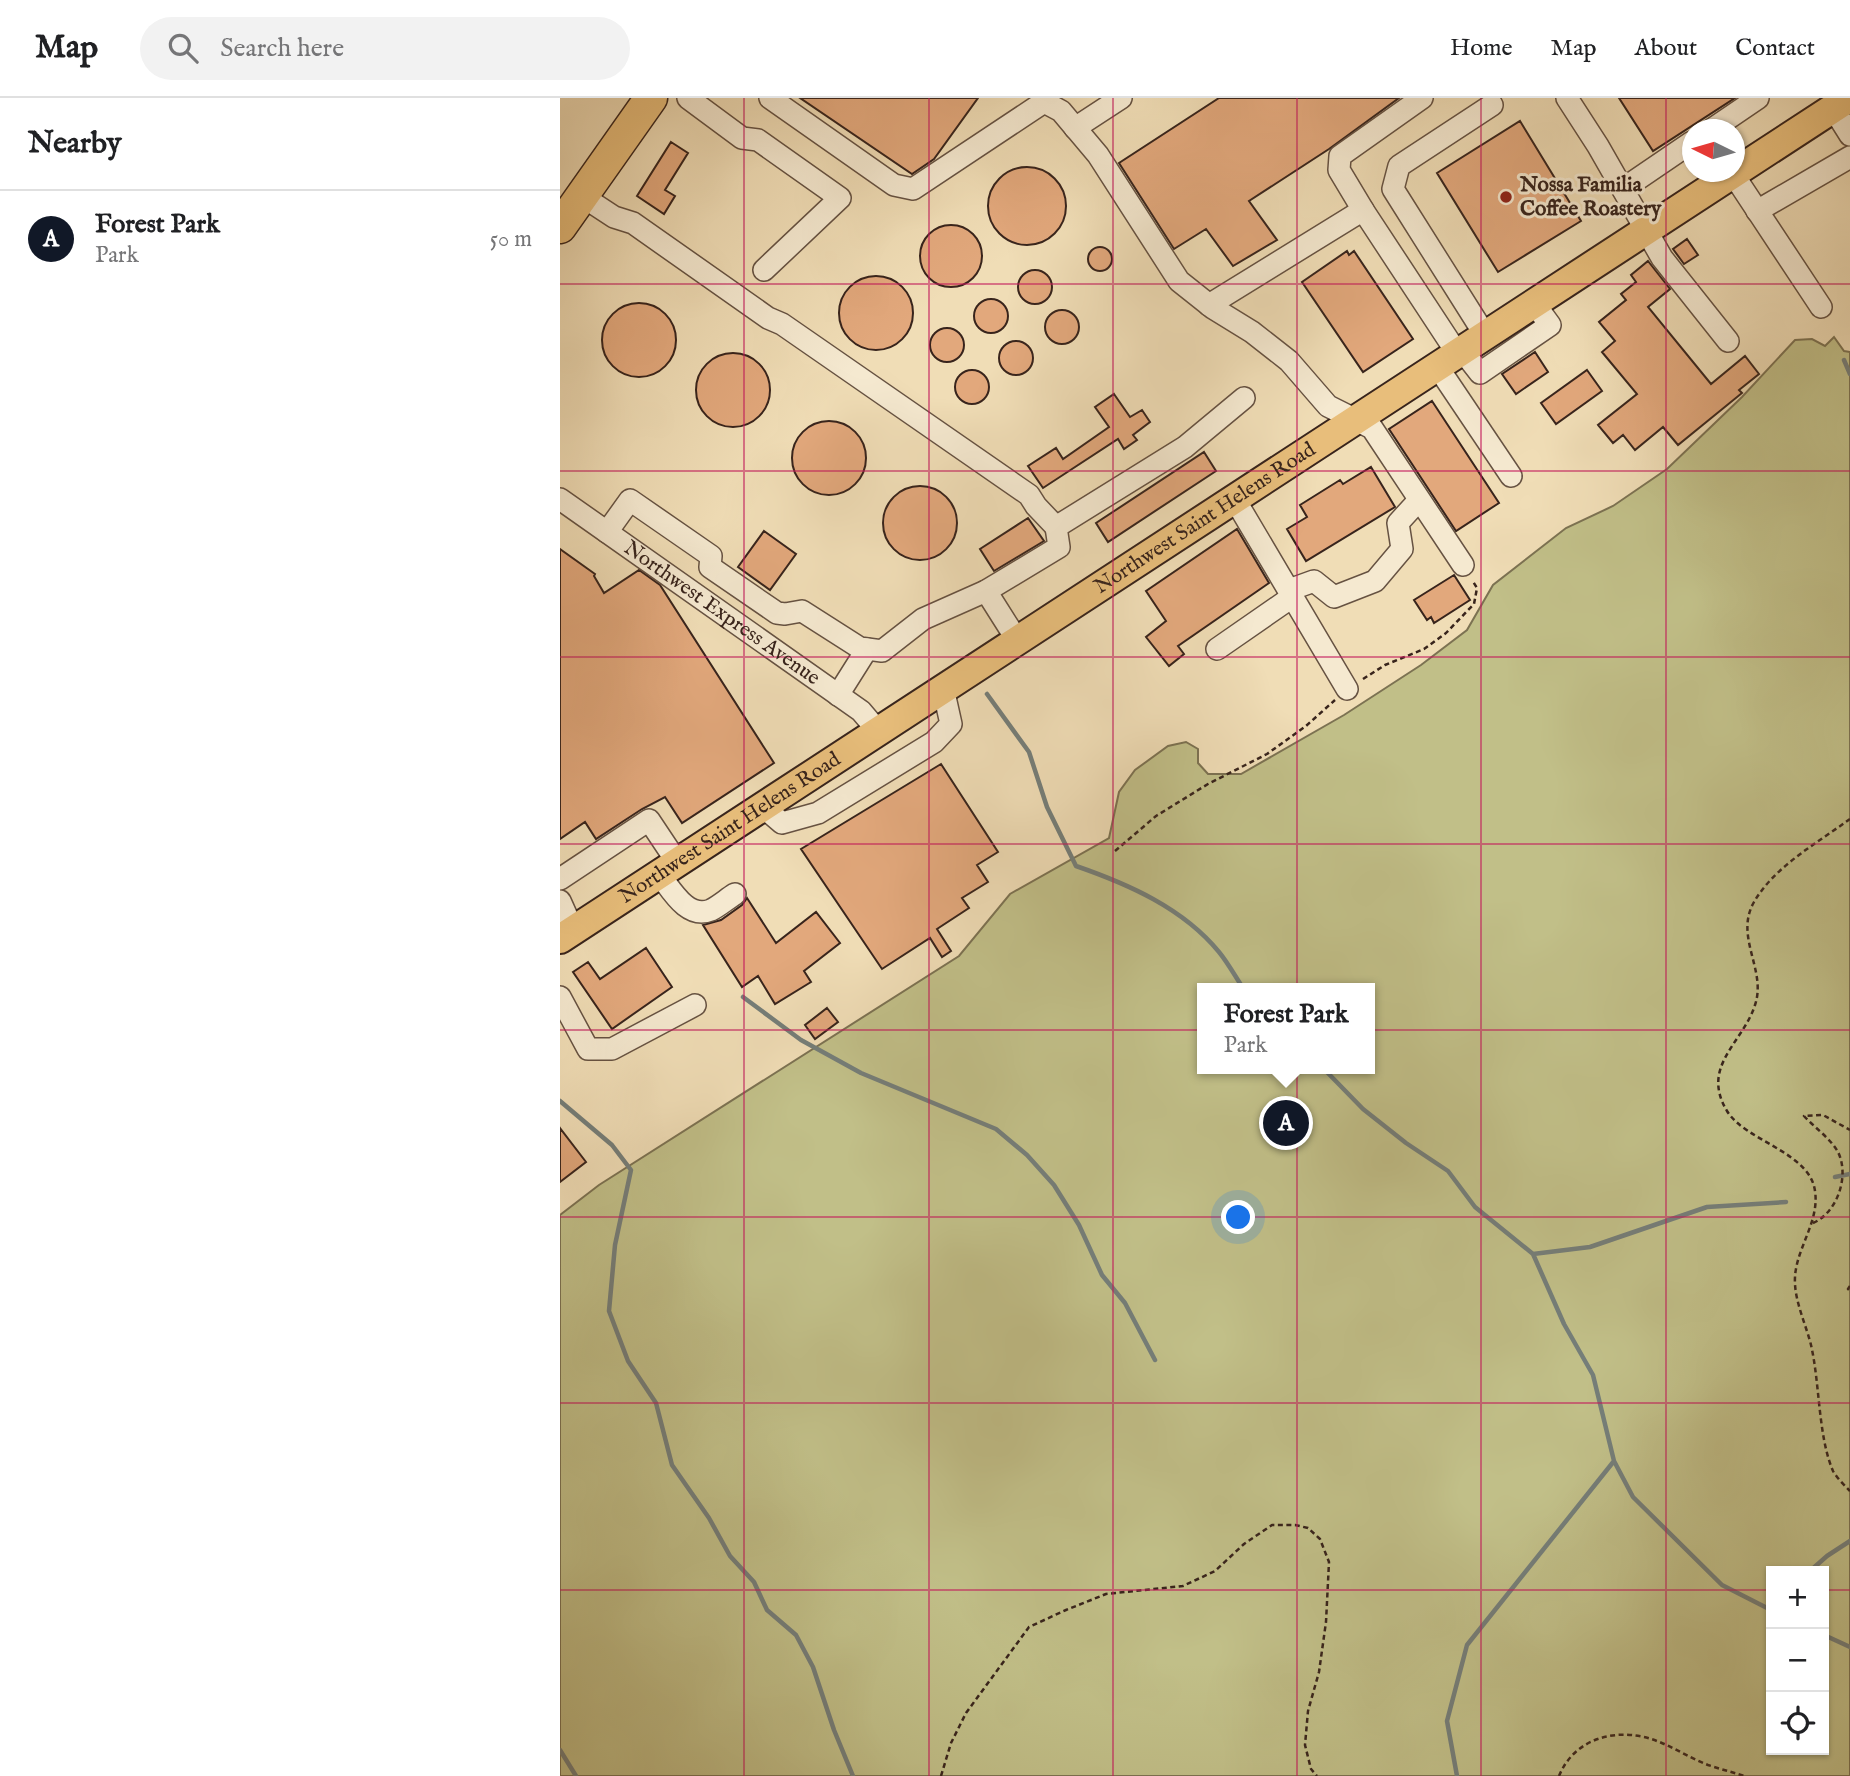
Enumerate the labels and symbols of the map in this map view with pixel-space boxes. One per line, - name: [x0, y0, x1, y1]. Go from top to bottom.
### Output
- north arrow: [1682, 119, 1745, 182]
- place label: Nossa Familia Coffee Roastery: [1519, 172, 1662, 223]
- marker: Nossa Familia Coffee Roastery: [1498, 189, 1514, 205]
- street label: Northwest Saint Helens Road: [1089, 436, 1321, 600]
- street label: Northwest Express Avenue: [618, 535, 826, 692]
- street label: Northwest Saint Helens Road: [614, 746, 847, 910]
- pin: A: [1263, 1097, 1309, 1149]
- your location: [1221, 1200, 1255, 1234]

